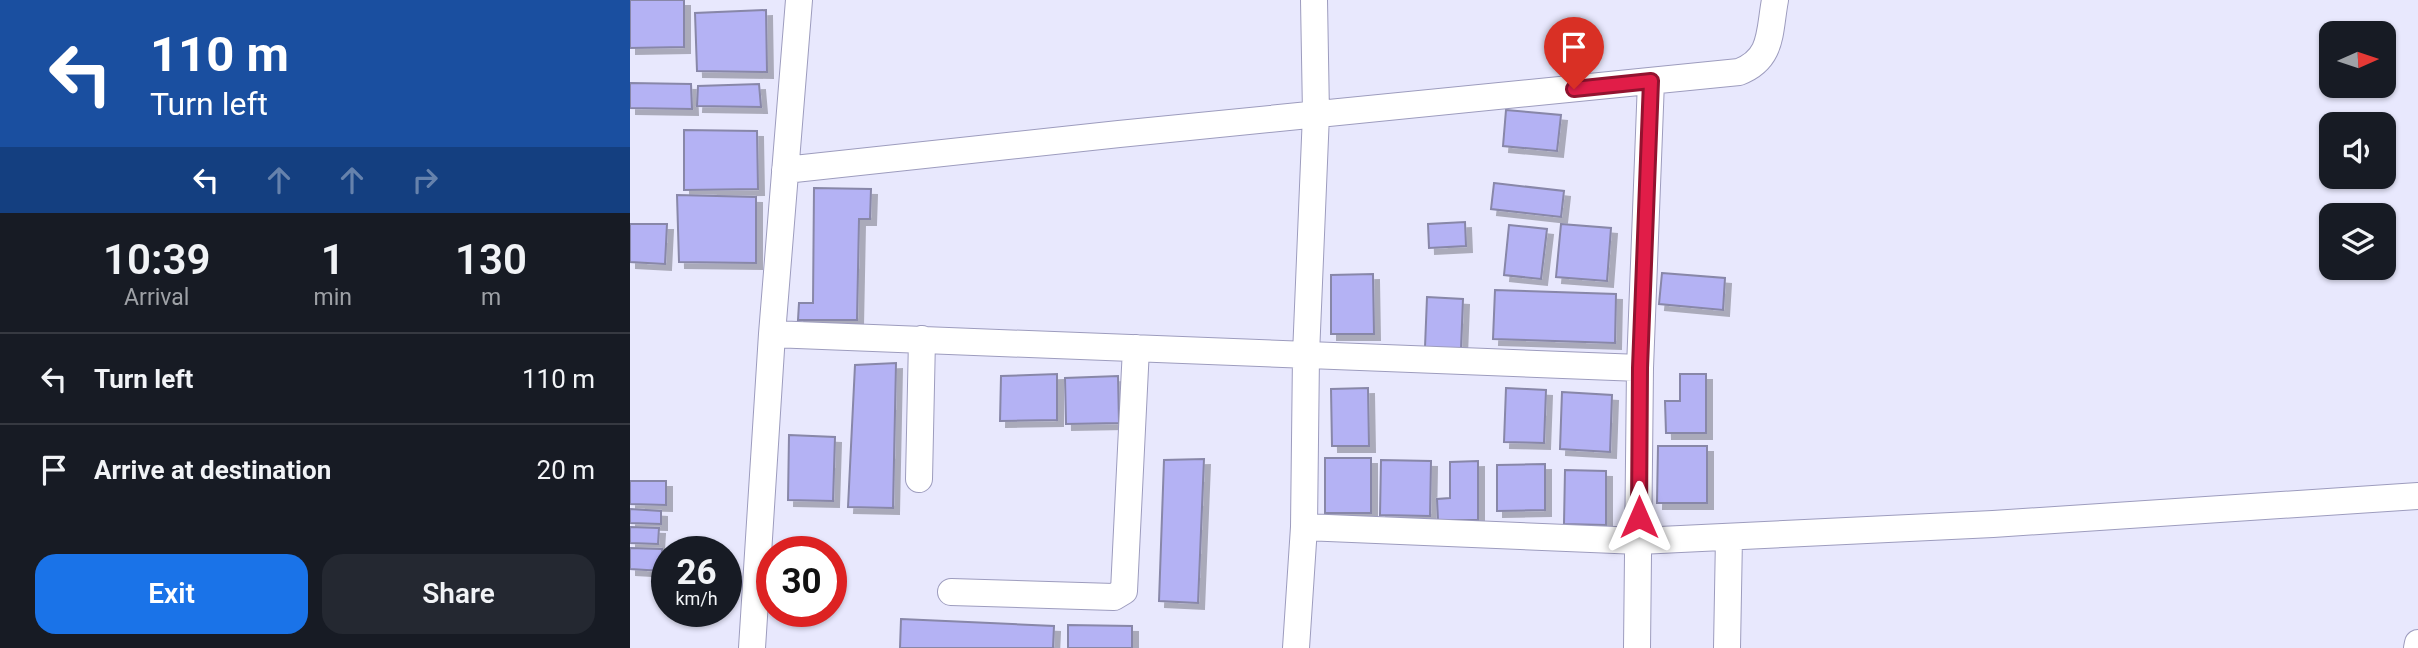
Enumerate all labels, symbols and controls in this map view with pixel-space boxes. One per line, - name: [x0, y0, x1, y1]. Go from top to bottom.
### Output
- pin: [1544, 17, 1604, 89]
- north arrow: [2319, 21, 2396, 98]
- map controls: [2319, 21, 2396, 280]
- text: 110 m: [150, 26, 289, 83]
- icon: left: [35, 28, 126, 119]
- icon: arrive: [1555, 28, 1593, 66]
- text: Turn left: [150, 85, 268, 123]
- button: sound: [2319, 112, 2396, 189]
- icon: left: [187, 161, 225, 199]
- icon: ahead: [260, 161, 298, 199]
- icon: ahead: [333, 161, 371, 199]
- icon: right: [406, 161, 444, 199]
- button: layers: [2319, 203, 2396, 280]
- text: 10:39: [103, 235, 210, 284]
- text: 1: [321, 235, 345, 284]
- text: 130: [455, 235, 527, 284]
- text: Arrival: [124, 284, 189, 311]
- text: min: [313, 284, 352, 311]
- text: m: [481, 284, 501, 311]
- icon: left: [35, 360, 73, 398]
- text: Turn left: [94, 364, 193, 394]
- text: 110 m: [522, 364, 595, 394]
- icon: arrive: [35, 451, 73, 489]
- text: Arrive at destination: [94, 455, 331, 485]
- text: 20 m: [537, 455, 595, 485]
- position arrow: [1602, 480, 1676, 554]
- speed limit sign: 30: [756, 536, 847, 627]
- text: 26: [676, 552, 717, 593]
- button: Exit: [35, 554, 308, 634]
- button: Share: [322, 554, 595, 634]
- text: km/h: [675, 588, 718, 609]

